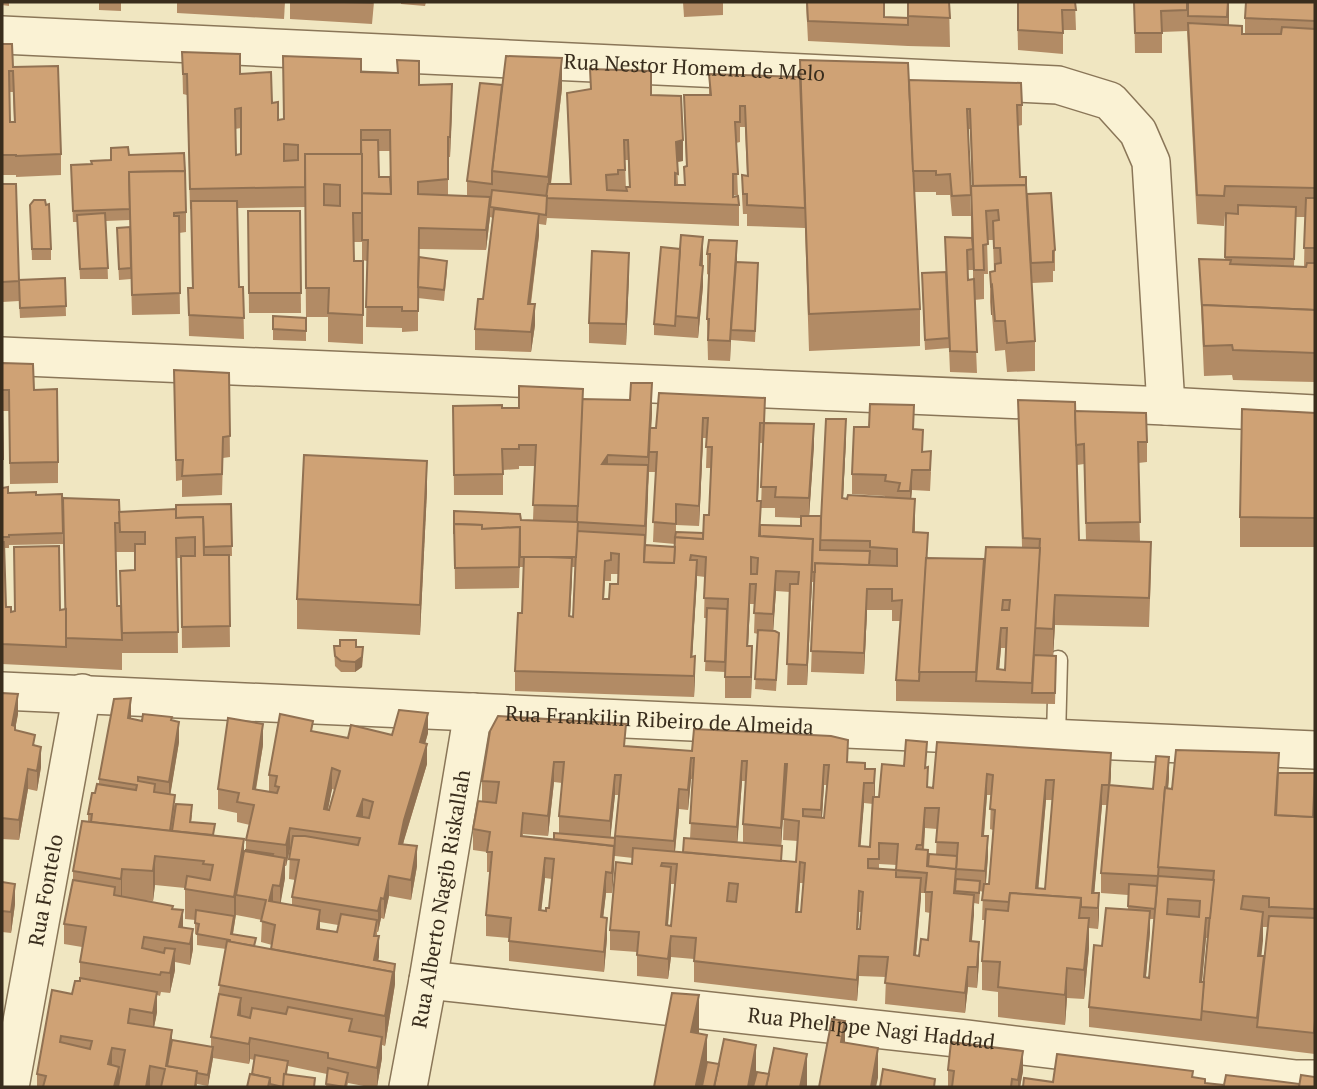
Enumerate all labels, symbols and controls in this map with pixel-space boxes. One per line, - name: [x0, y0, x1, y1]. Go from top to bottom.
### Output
- street label: Rua Nestor Homem de Melo: [563, 47, 826, 87]
- street label: Rua Frankilin Ribeiro de Almeida: [504, 699, 815, 740]
- street label: Rua Alberto Nagib Riskallah: [404, 767, 476, 1030]
- street label: Rua Fontelo: [21, 832, 69, 948]
- street label: Rua Phelippe Nagi Haddad: [746, 1000, 997, 1055]

